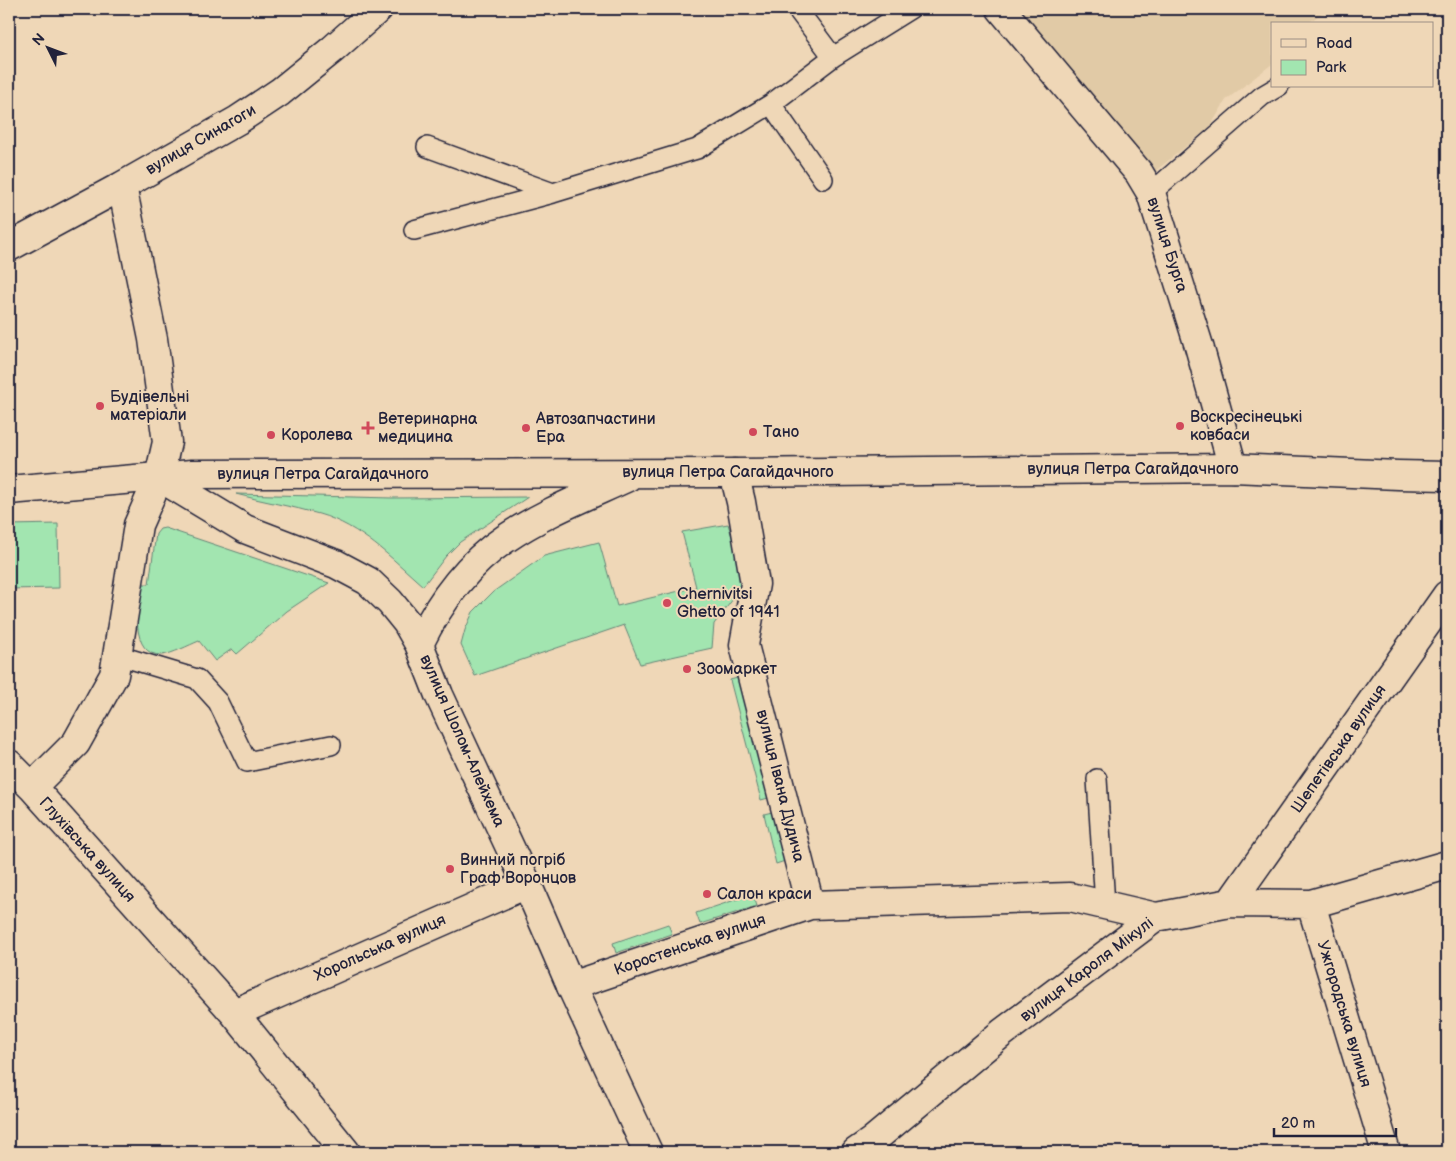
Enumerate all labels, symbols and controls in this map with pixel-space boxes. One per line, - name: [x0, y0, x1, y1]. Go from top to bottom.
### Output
- north arrow: [22, 22, 72, 72]
- legend: [1271, 22, 1434, 88]
- text: N: [29, 30, 49, 49]
- text: Road: [1316, 34, 1352, 53]
- text: Park: [1316, 58, 1347, 77]
- street label: вулиця Синагоги: [143, 101, 259, 179]
- street label: вулиця Бурга: [1143, 195, 1192, 296]
- place label: Будівельні матеріали: [110, 388, 189, 425]
- marker: Будівельні матеріали: [94, 400, 106, 412]
- place label: Воскресінецькі ковбаси: [1190, 408, 1302, 445]
- place label: Ветеринарна медицина: [378, 410, 478, 447]
- place label: Автозапчастини Ера: [535, 410, 656, 447]
- marker: Воскресінецькі ковбаси: [1174, 420, 1186, 432]
- marker: Ветеринарна медицина: [362, 422, 374, 434]
- marker: Автозапчастини Ера: [520, 422, 532, 434]
- place label: Тано: [763, 423, 799, 442]
- place label: Королева: [281, 426, 353, 445]
- marker: Тано: [747, 426, 759, 438]
- marker: Королева: [265, 429, 277, 441]
- street label: вулиця Петра Сагайдачного: [1027, 460, 1239, 479]
- street label: вулиця Петра Сагайдачного: [622, 463, 834, 482]
- street label: вулиця Петра Сагайдачного: [217, 465, 429, 484]
- place label: Chernivitsi Ghetto of 1941: [677, 585, 780, 622]
- marker: Chernivitsi Ghetto of 1941: [661, 597, 673, 609]
- street label: вулиця Шолом-Алейхема: [415, 652, 509, 831]
- place label: Зоомаркет: [697, 660, 778, 679]
- marker: Зоомаркет: [681, 663, 693, 675]
- street label: Шепетівська вулиця: [1288, 681, 1390, 817]
- street label: вулиця Івана Дудича: [752, 708, 808, 865]
- street label: Глухівська вулиця: [35, 794, 139, 906]
- place label: Винний погріб Граф Воронцов: [460, 851, 577, 888]
- marker: Винний погріб Граф Воронцов: [444, 863, 456, 875]
- place label: Салон краси: [717, 885, 812, 904]
- marker: Салон краси: [701, 888, 713, 900]
- street label: Хорольська вулиця: [311, 910, 449, 986]
- street label: Коростенська вулиця: [612, 910, 768, 980]
- street label: вулиця Кароля Мікулі: [1017, 914, 1157, 1026]
- street label: Ужгородська вулиця: [1313, 938, 1375, 1090]
- scale bar: [1274, 1106, 1396, 1138]
- text: 20 m: [1281, 1114, 1315, 1133]

